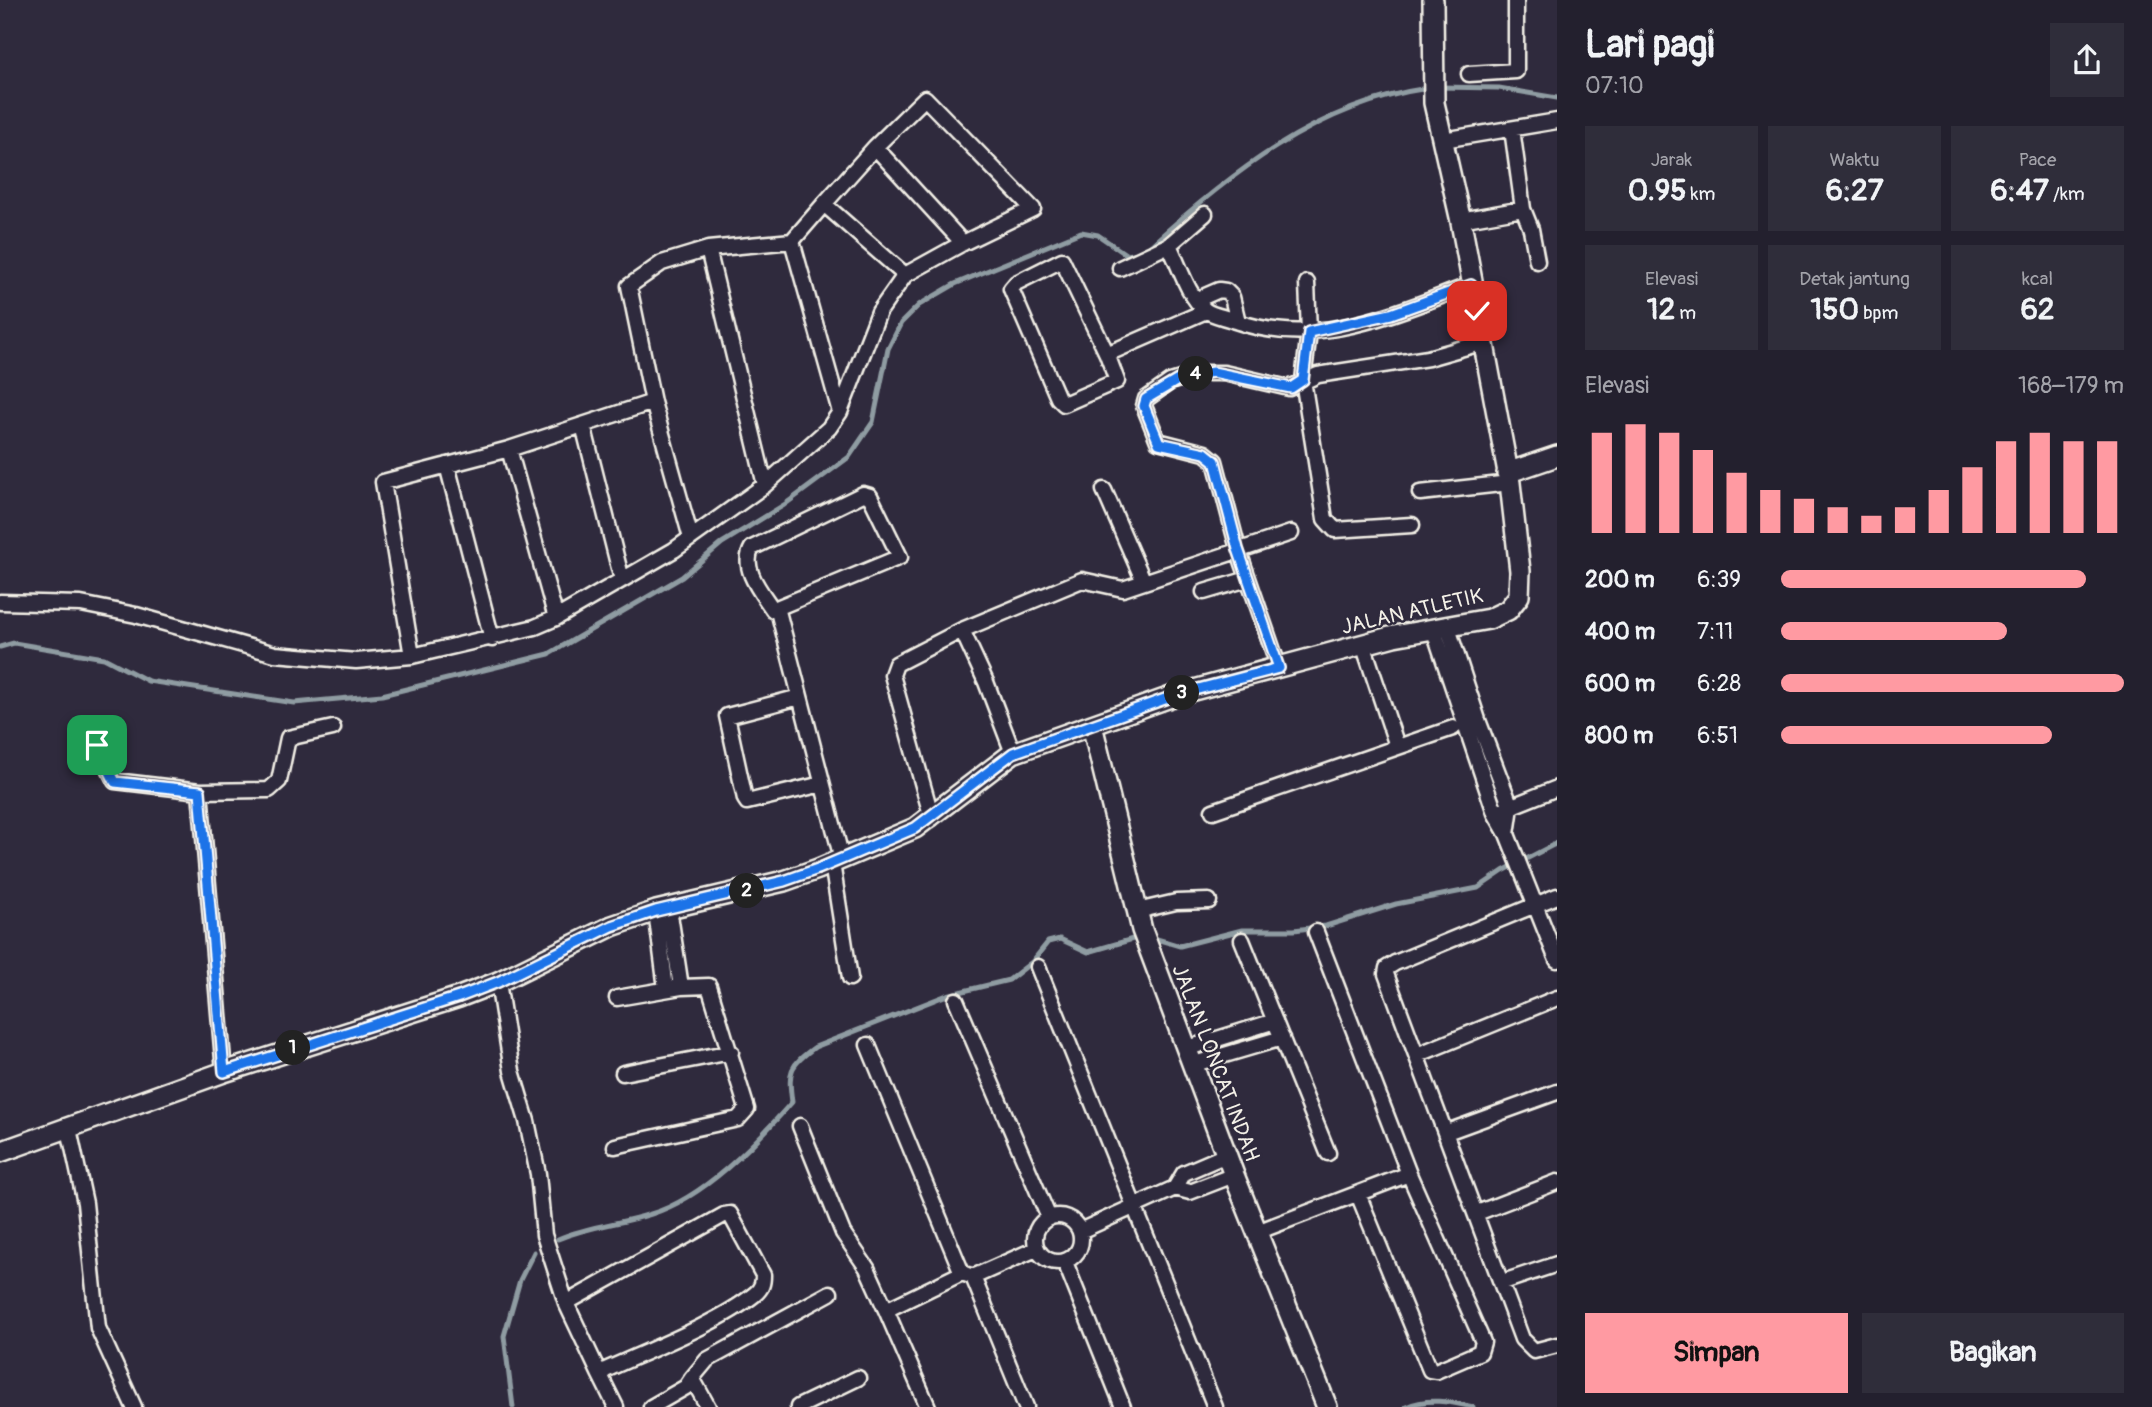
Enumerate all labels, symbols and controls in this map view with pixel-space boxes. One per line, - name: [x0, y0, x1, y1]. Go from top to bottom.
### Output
- text: Lari pagi: [1585, 21, 1714, 69]
- button: share: [2050, 23, 2124, 97]
- text: 07:10: [1585, 71, 1644, 100]
- text: Jarak: [1651, 148, 1692, 172]
- text: Waktu: [1829, 148, 1880, 172]
- text: Pace: [2019, 148, 2056, 172]
- text: 0.95: [1628, 172, 1686, 209]
- text: 6:27: [1825, 172, 1884, 209]
- text: 6:47: [1990, 172, 2049, 209]
- text: km: [1686, 182, 1715, 206]
- text: /km: [2049, 182, 2085, 206]
- text: Elevasi: [1645, 267, 1698, 291]
- text: Detak jantung: [1799, 267, 1910, 291]
- text: kcal: [2022, 267, 2053, 291]
- pin: [1447, 281, 1507, 341]
- text: 12: [1647, 291, 1675, 328]
- text: 150: [1811, 291, 1859, 328]
- text: 62: [2020, 291, 2055, 328]
- icon: check: [1458, 292, 1496, 330]
- text: m: [1675, 301, 1696, 325]
- text: bpm: [1859, 301, 1898, 325]
- pin: 4: [1178, 356, 1214, 392]
- text: 4: [1190, 361, 1201, 385]
- text: Elevasi: [1585, 371, 1649, 400]
- text: 168–179 m: [2018, 371, 2124, 400]
- text: 200 m: [1585, 565, 1655, 594]
- text: 6:39: [1697, 565, 1741, 594]
- street label: JALAN ATLETIK: [1339, 582, 1486, 641]
- text: 400 m: [1585, 617, 1655, 646]
- text: 7:11: [1697, 617, 1733, 646]
- text: 600 m: [1585, 669, 1655, 698]
- text: 6:28: [1697, 669, 1741, 698]
- pin: 3: [1164, 676, 1200, 710]
- text: 3: [1176, 680, 1187, 704]
- pin: [67, 715, 127, 775]
- text: 800 m: [1585, 721, 1653, 750]
- text: 6:51: [1697, 721, 1738, 750]
- icon: arrive: [78, 726, 116, 764]
- pin: 2: [730, 874, 764, 908]
- text: 2: [741, 878, 752, 902]
- street label: JALAN LONCAT INDAH: [1166, 961, 1266, 1165]
- pin: 1: [276, 1030, 310, 1066]
- text: 1: [289, 1035, 296, 1059]
- button: Simpan: [1585, 1313, 1848, 1393]
- button: Bagikan: [1862, 1313, 2124, 1393]

